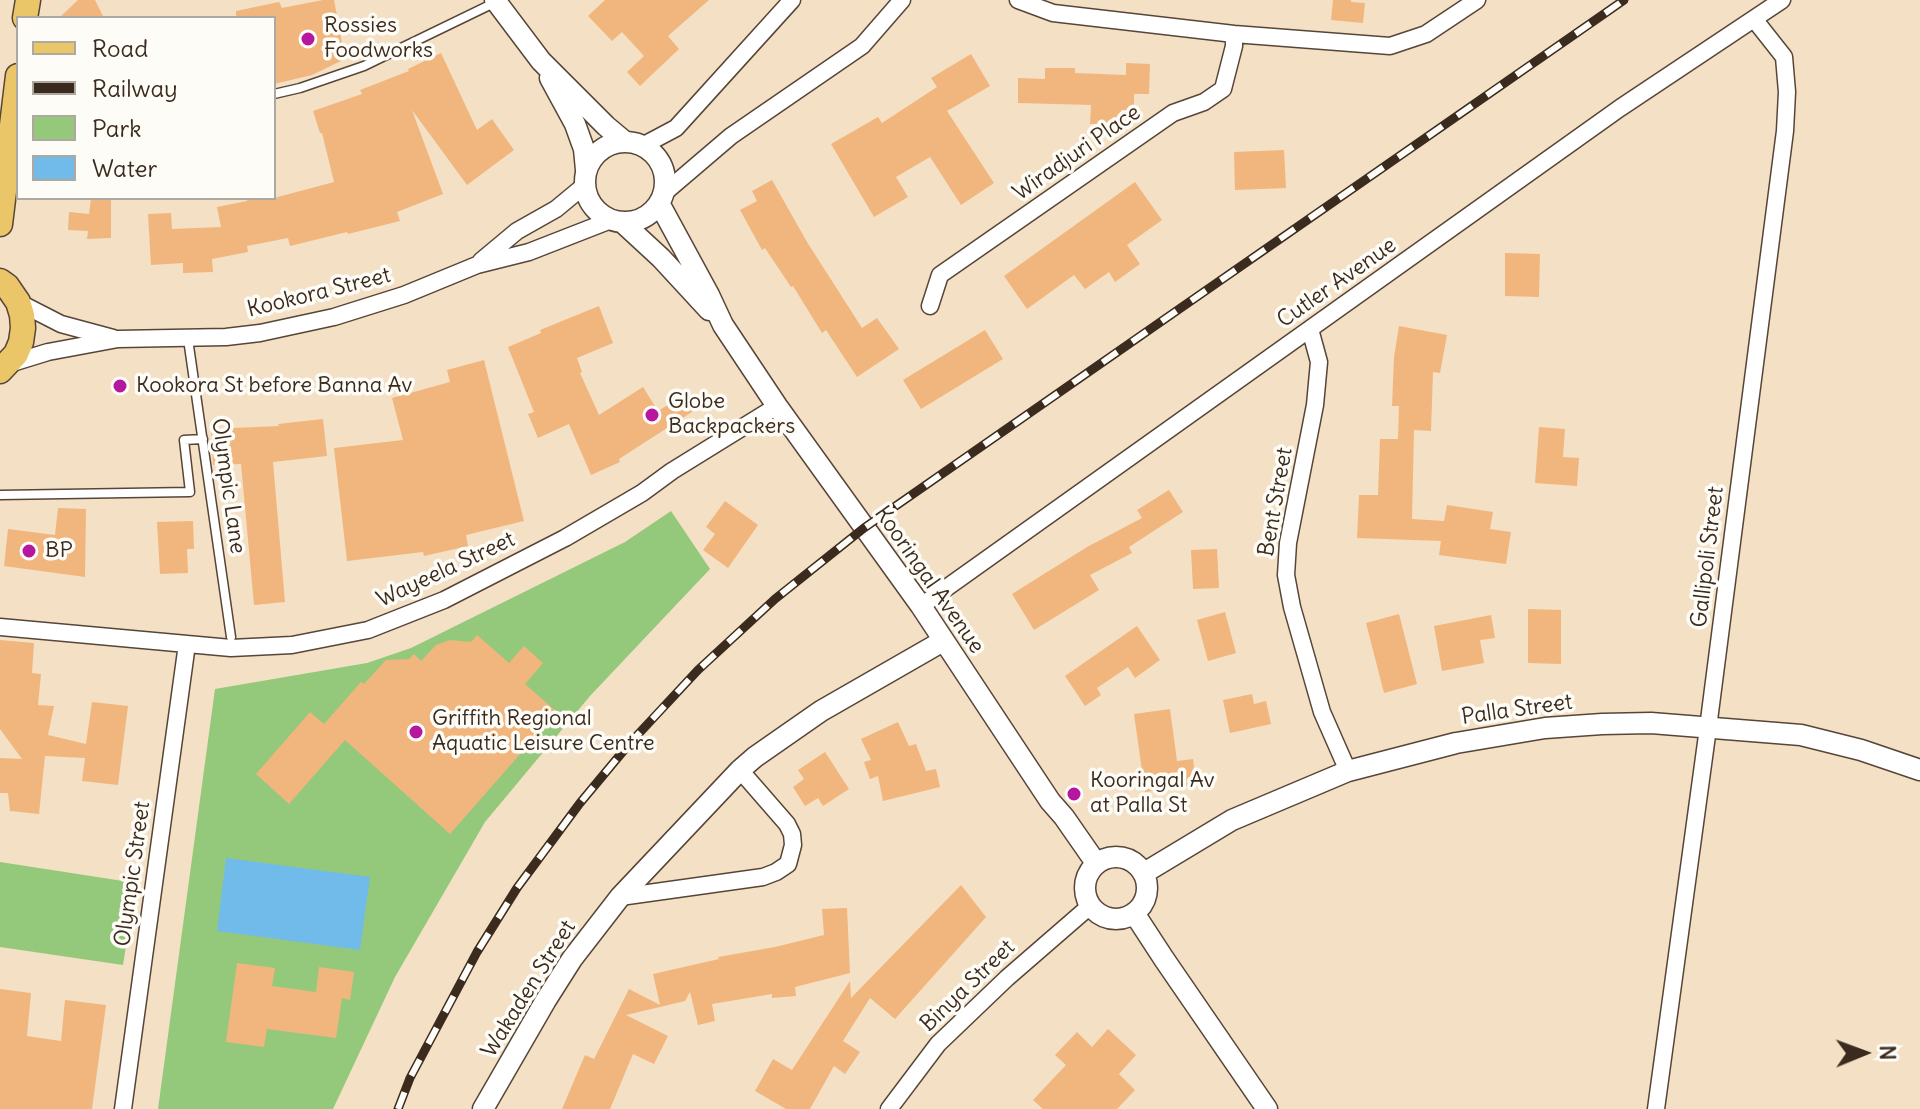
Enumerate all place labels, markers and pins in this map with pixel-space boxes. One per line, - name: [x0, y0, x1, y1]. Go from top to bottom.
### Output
- place label: Rossies Foodworks: [324, 13, 433, 64]
- marker: Rossies Foodworks: [299, 30, 317, 48]
- place label: Kookora St before Banna Av: [136, 373, 412, 399]
- marker: Kookora St before Banna Av: [111, 377, 129, 395]
- place label: Globe Backpackers: [668, 389, 795, 440]
- marker: Globe Backpackers: [643, 406, 661, 424]
- place label: BP: [45, 538, 73, 564]
- marker: BP: [20, 542, 38, 560]
- place label: Griffith Regional Aquatic Leisure Centre: [432, 706, 655, 758]
- marker: Griffith Regional Aquatic Leisure Centre: [407, 723, 425, 741]
- place label: Kooringal Av at Palla St: [1090, 768, 1214, 820]
- marker: Kooringal Av at Palla St: [1065, 785, 1083, 803]

